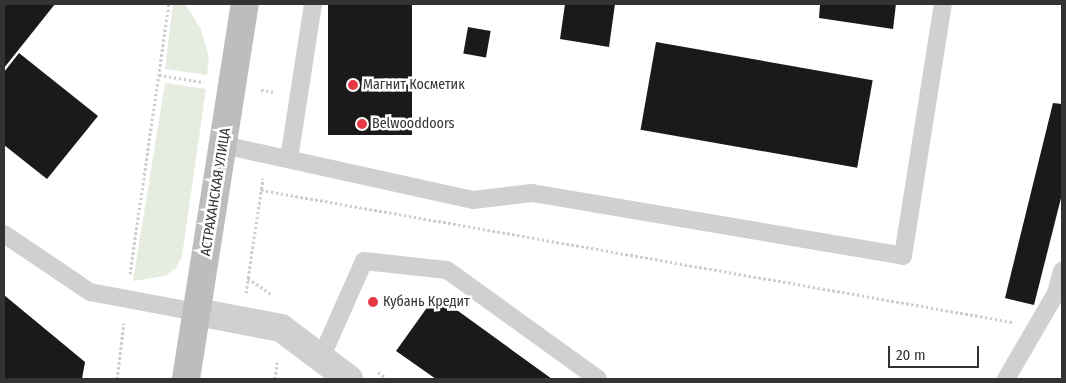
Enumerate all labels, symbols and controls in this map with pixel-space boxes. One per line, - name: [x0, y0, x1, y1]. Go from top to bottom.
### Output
- place label: Магнит Косметик: [363, 77, 465, 93]
- marker: Магнит Косметик: [347, 79, 359, 91]
- place label: Belwooddoors: [372, 116, 455, 132]
- marker: Belwooddoors: [356, 118, 368, 130]
- street label: АСТРАХАНСКАЯ УЛИЦА: [198, 127, 234, 257]
- place label: Кубань Кредит: [383, 294, 470, 310]
- marker: Кубань Кредит: [367, 296, 379, 308]
- scale bar: [891, 336, 982, 368]
- text: 20 m: [896, 346, 926, 364]

